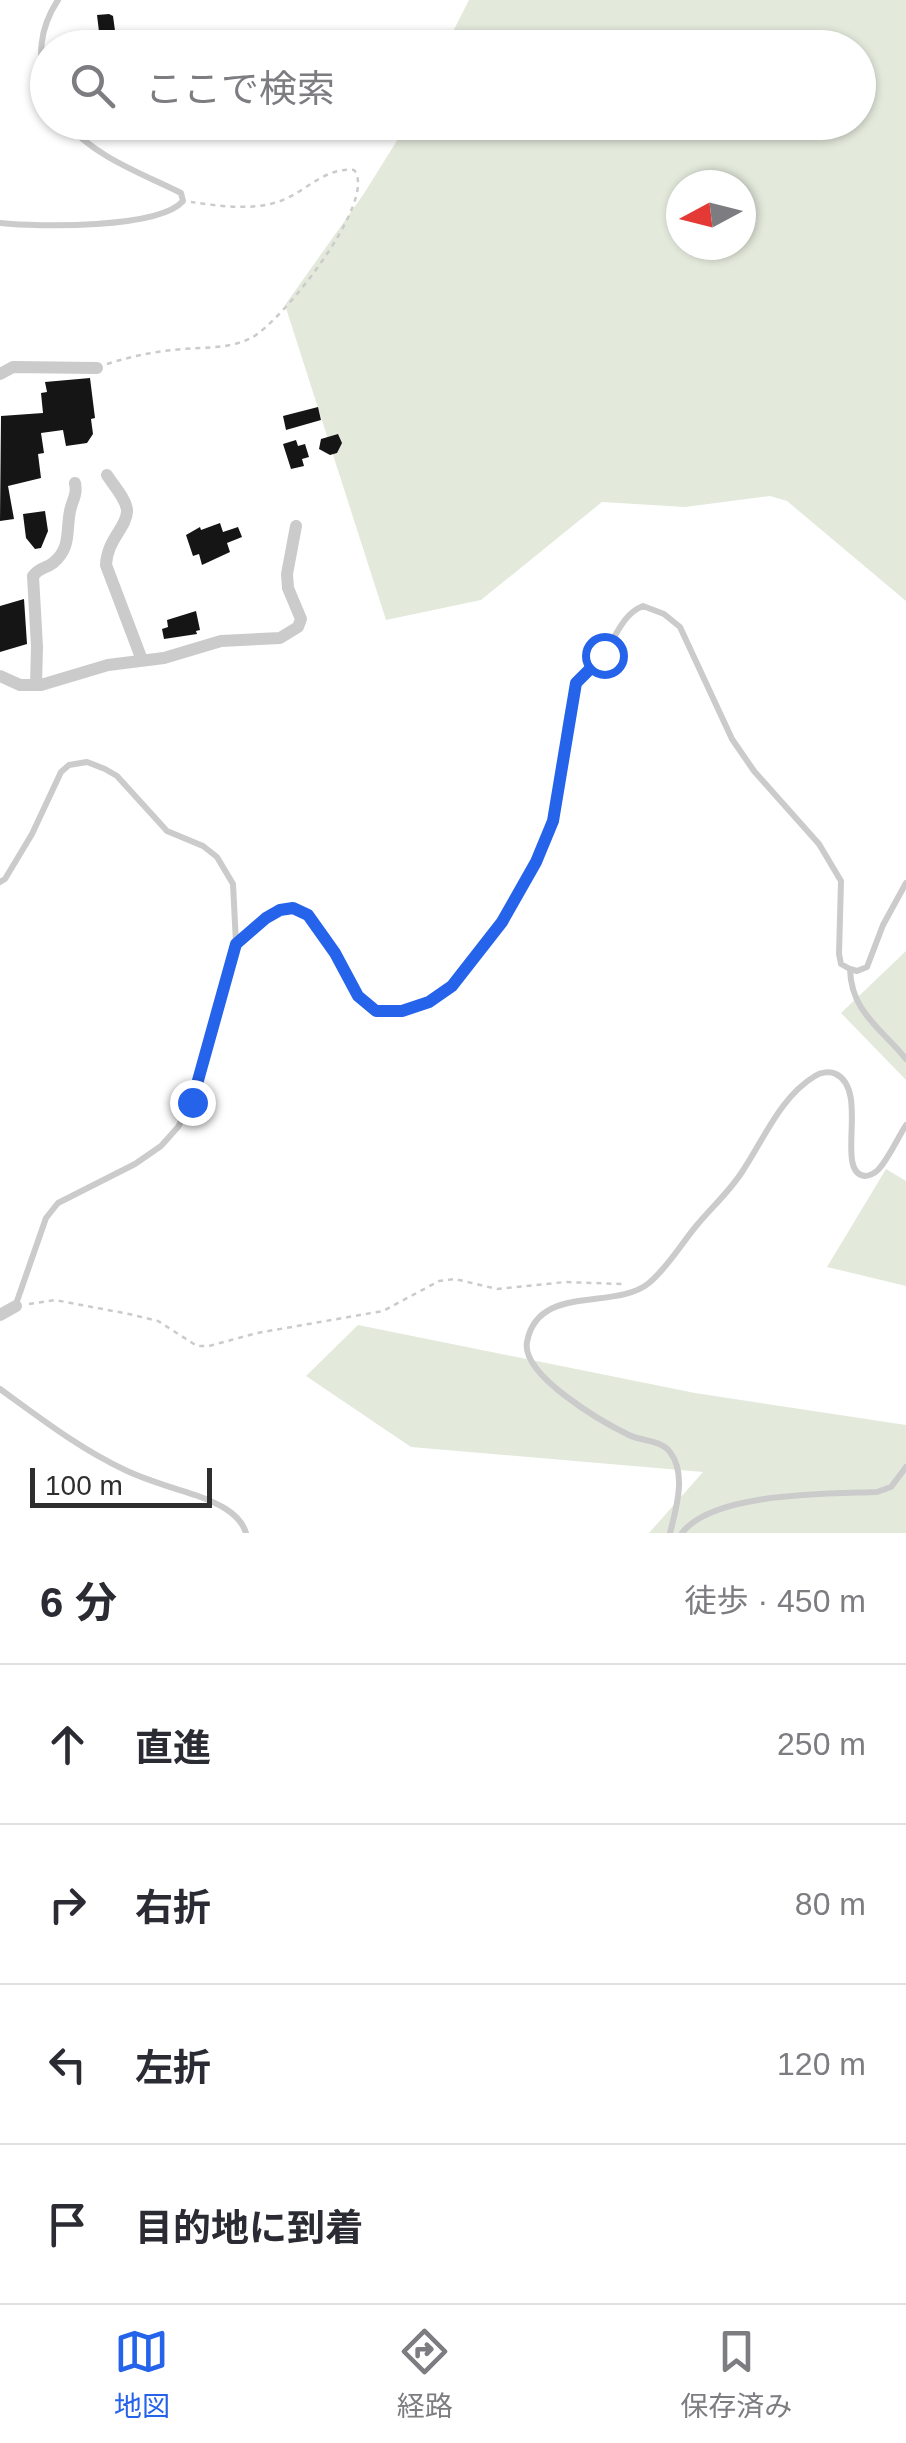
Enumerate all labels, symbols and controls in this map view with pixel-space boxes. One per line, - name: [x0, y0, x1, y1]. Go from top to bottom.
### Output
- search box: [30, 30, 876, 140]
- icon: search: [65, 58, 120, 113]
- text: ここで検索: [145, 68, 335, 110]
- north arrow: [666, 170, 756, 260]
- route start: [582, 633, 628, 679]
- route end: [170, 1080, 216, 1126]
- scale bar: [30, 1463, 212, 1508]
- text: 100 m: [45, 1470, 123, 1501]
- text: 6 分: [40, 1579, 117, 1626]
- text: 徒歩 · 450 m: [685, 1583, 866, 1619]
- icon: ahead: [40, 1717, 95, 1772]
- text: 250 m: [777, 1726, 866, 1762]
- text: 直進: [135, 1727, 211, 1769]
- icon: right: [40, 1877, 95, 1932]
- text: 80 m: [795, 1886, 866, 1922]
- text: 右折: [135, 1887, 211, 1929]
- icon: left: [40, 2037, 95, 2092]
- text: 120 m: [777, 2046, 866, 2082]
- text: 左折: [135, 2047, 211, 2089]
- icon: arrive: [40, 2197, 95, 2252]
- text: 目的地に到着: [135, 2207, 363, 2249]
- tab: 地図: [114, 2324, 170, 2424]
- tab: 経路: [397, 2324, 453, 2424]
- tab: 保存済み: [680, 2324, 792, 2424]

